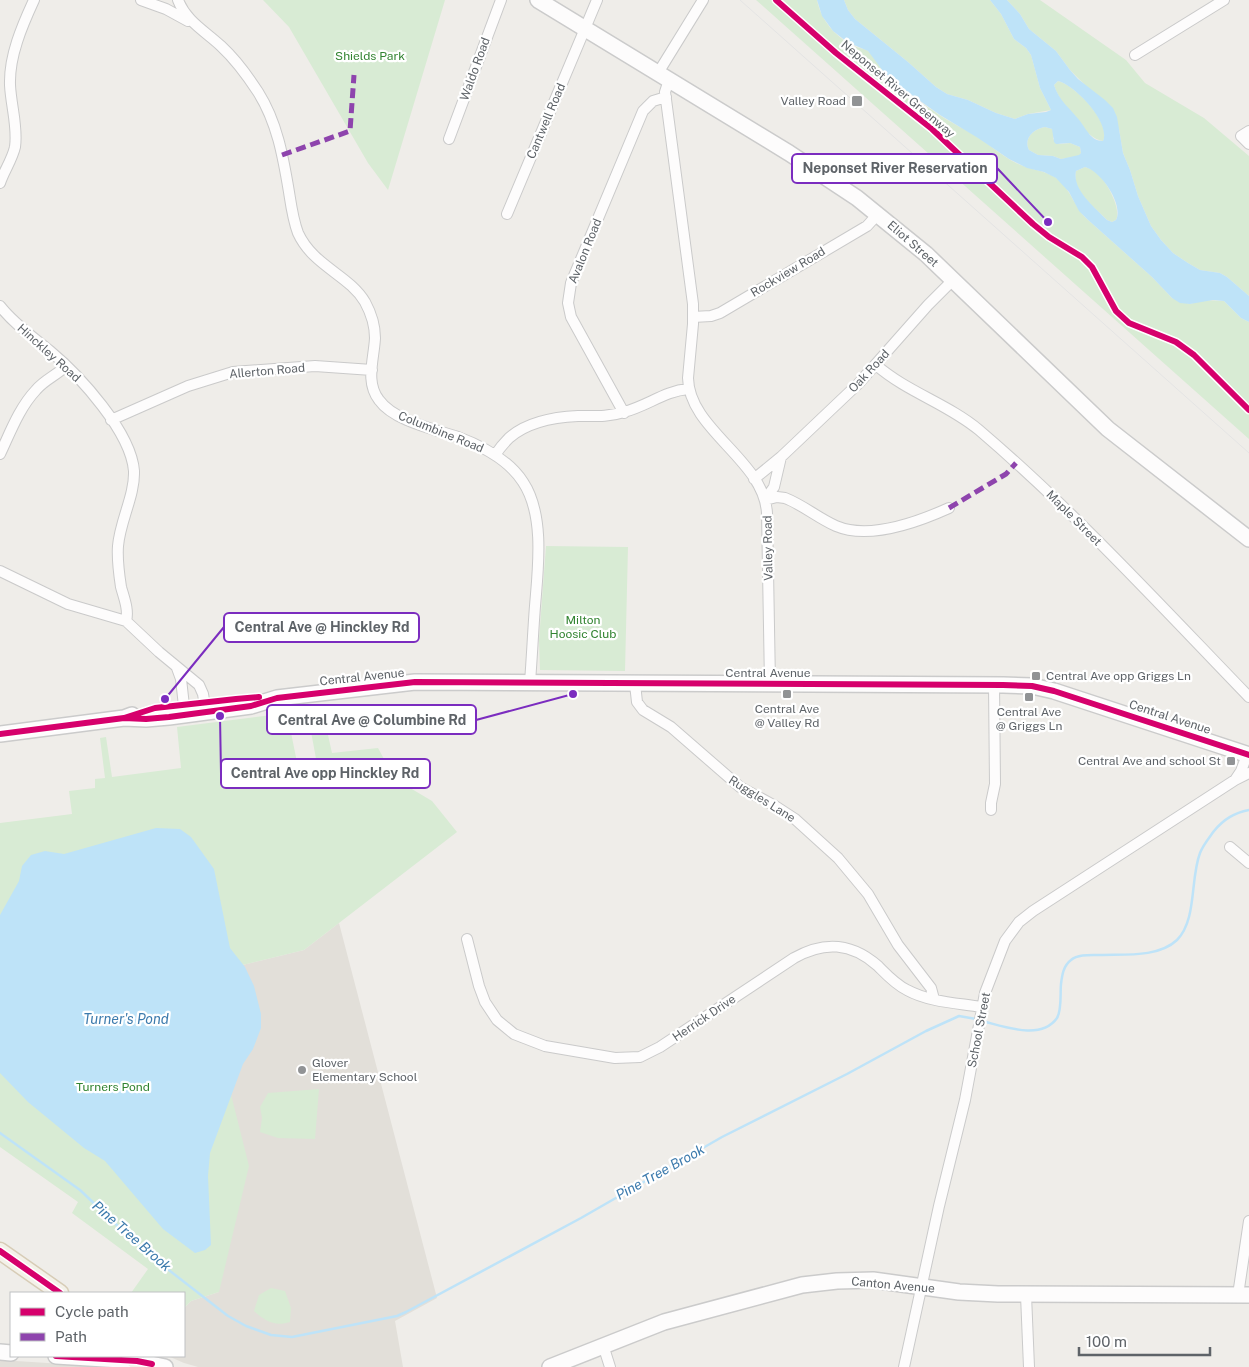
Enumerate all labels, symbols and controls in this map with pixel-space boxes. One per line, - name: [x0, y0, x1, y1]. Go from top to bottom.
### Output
- street label: Waldo Road: [457, 36, 493, 102]
- street label: Neponset River Greenway: [838, 37, 958, 141]
- park label: Shields Park: [335, 49, 405, 63]
- street label: Cantwell Road: [524, 81, 568, 161]
- place label: Valley Road: [781, 94, 846, 108]
- marker: Valley Road: [850, 94, 864, 108]
- callout: Neponset River Reservation: [792, 154, 997, 183]
- text: Neponset River Reservation: [803, 160, 987, 176]
- street label: Avalon Road: [566, 217, 604, 285]
- street label: Eliot Street: [885, 218, 942, 270]
- street label: Rockview Road: [748, 244, 828, 300]
- street label: Hinckley Road: [15, 321, 83, 385]
- street label: Oak Road: [846, 347, 892, 395]
- street label: Allerton Road: [228, 361, 306, 381]
- street label: Columbine Road: [396, 408, 486, 456]
- street label: Maple Street: [1043, 487, 1105, 549]
- street label: Valley Road: [760, 515, 776, 581]
- callout: Central Ave @ Hinckley Rd: [224, 613, 419, 642]
- park label: Milton Hoosic Club: [550, 613, 616, 641]
- text: Central Ave @ Hinckley Rd: [235, 619, 409, 635]
- street label: Central Avenue: [319, 666, 405, 688]
- street label: Central Avenue: [725, 666, 811, 680]
- place label: Central Ave opp Griggs Ln: [1046, 669, 1191, 683]
- marker: Central Ave opp Griggs Ln: [1030, 670, 1042, 682]
- marker: Central Ave @ Valley Rd: [781, 688, 793, 700]
- marker: Central Ave @ Griggs Ln: [1023, 691, 1035, 703]
- street label: Central Avenue: [1127, 697, 1213, 737]
- place label: Central Ave @ Valley Rd: [755, 702, 819, 730]
- callout: Central Ave @ Columbine Rd: [267, 705, 476, 734]
- place label: Central Ave @ Griggs Ln: [996, 705, 1062, 733]
- text: Central Ave @ Columbine Rd: [278, 712, 466, 728]
- place label: Central Ave and school St: [1078, 754, 1221, 768]
- marker: Central Ave and school St: [1225, 755, 1237, 767]
- callout: Central Ave opp Hinckley Rd: [221, 759, 430, 788]
- text: Central Ave opp Hinckley Rd: [231, 765, 419, 781]
- street label: Ruggles Lane: [726, 773, 798, 825]
- street label: School Street: [965, 991, 993, 1069]
- street label: Herrick Drive: [670, 992, 738, 1044]
- water label: Turner's Pond: [83, 1011, 169, 1027]
- place label: Glover Elementary School: [312, 1056, 418, 1084]
- marker: Glover Elementary School: [296, 1064, 308, 1076]
- park label: Turners Pond: [76, 1080, 150, 1094]
- water label: Pine Tree Brook: [613, 1141, 708, 1203]
- water label: Pine Tree Brook: [89, 1197, 175, 1275]
- street label: Canton Avenue: [851, 1274, 936, 1296]
- legend: [10, 1292, 185, 1357]
- text: Cycle path: [55, 1303, 129, 1320]
- scale bar: [1079, 1324, 1210, 1356]
- text: Path: [55, 1328, 87, 1345]
- text: 100 m: [1086, 1333, 1127, 1350]

